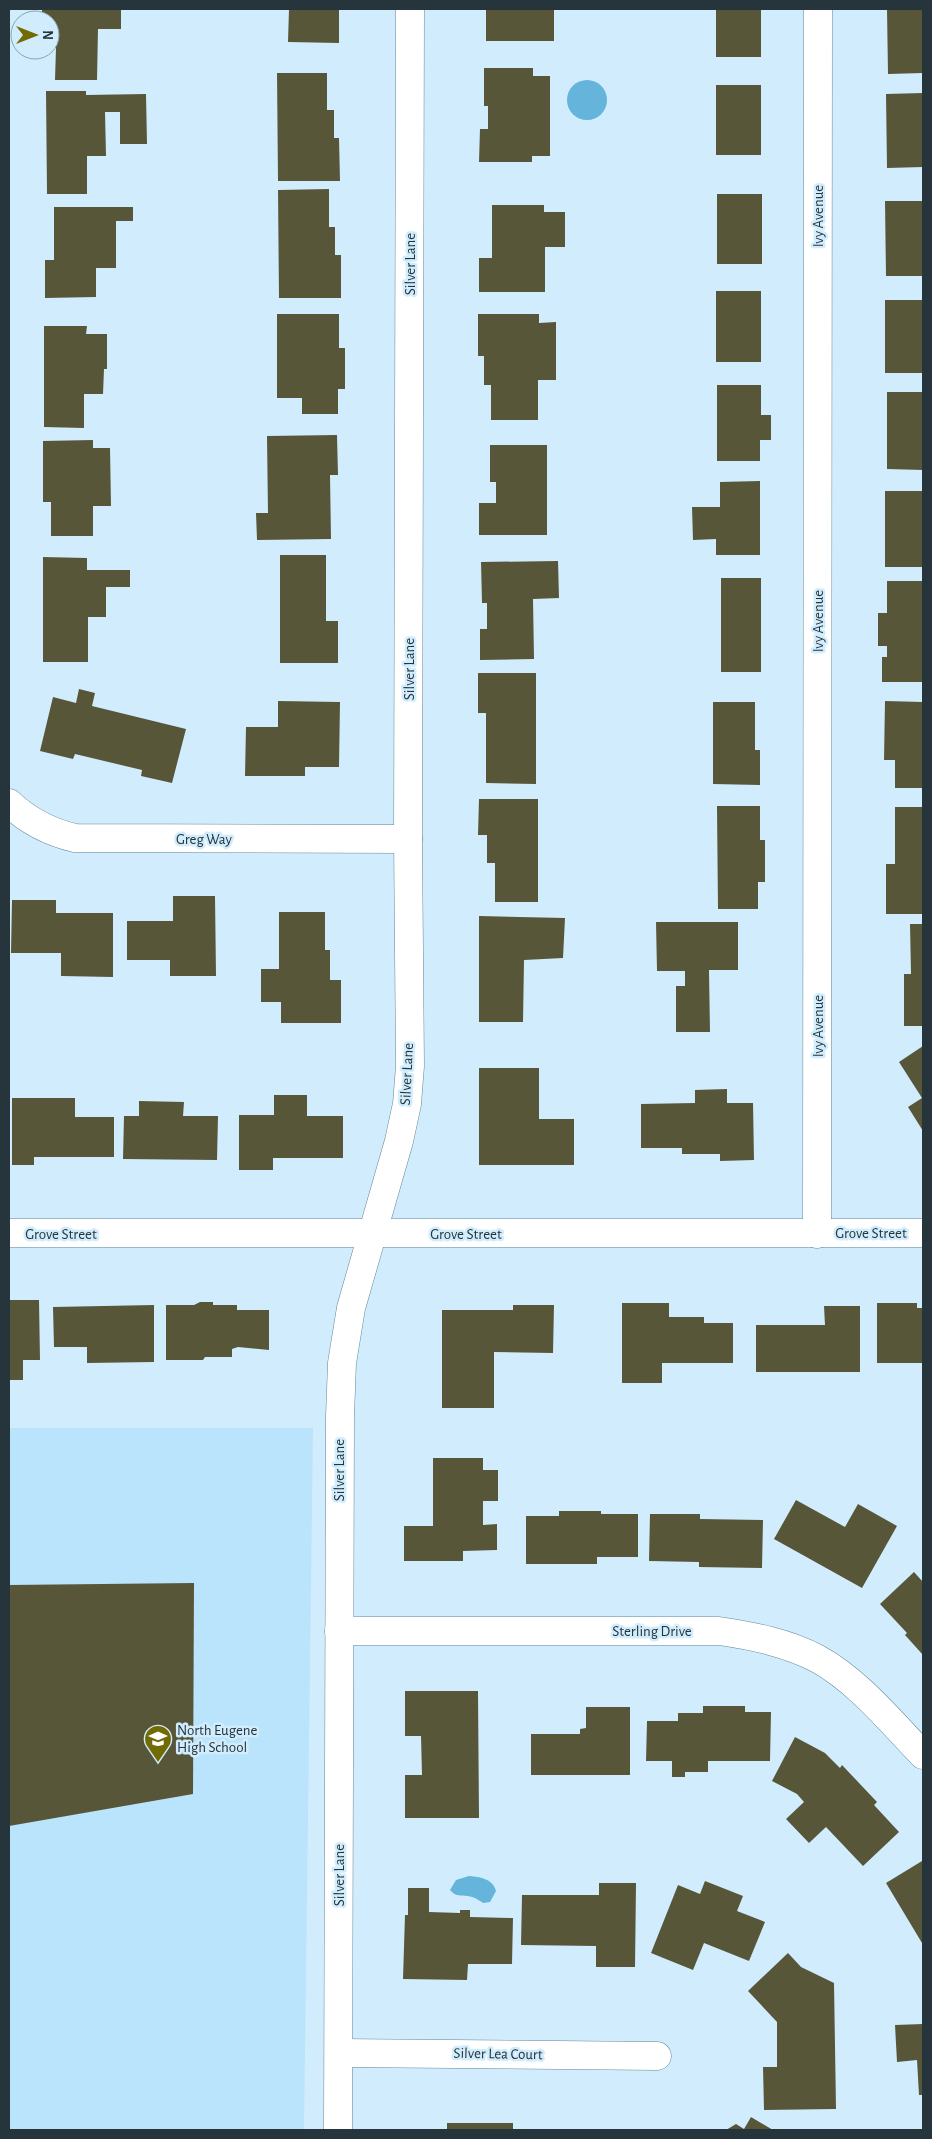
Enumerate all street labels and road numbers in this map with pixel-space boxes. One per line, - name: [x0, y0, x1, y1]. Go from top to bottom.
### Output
- street label: Ivy Avenue: [811, 185, 826, 247]
- street label: Silver Lane: [403, 233, 418, 295]
- street label: Ivy Avenue: [811, 590, 826, 652]
- street label: Silver Lane: [402, 638, 417, 700]
- street label: Greg Way: [176, 832, 232, 847]
- street label: Ivy Avenue: [811, 995, 826, 1057]
- street label: Silver Lane: [398, 1042, 416, 1106]
- street label: Grove Street: [835, 1226, 907, 1241]
- street label: Grove Street: [25, 1227, 97, 1242]
- street label: Grove Street: [430, 1227, 502, 1242]
- street label: Silver Lane: [332, 1439, 347, 1501]
- street label: Sterling Drive: [612, 1624, 692, 1639]
- street label: Silver Lane: [332, 1844, 347, 1906]
- street label: Silver Lea Court: [453, 2046, 543, 2062]

